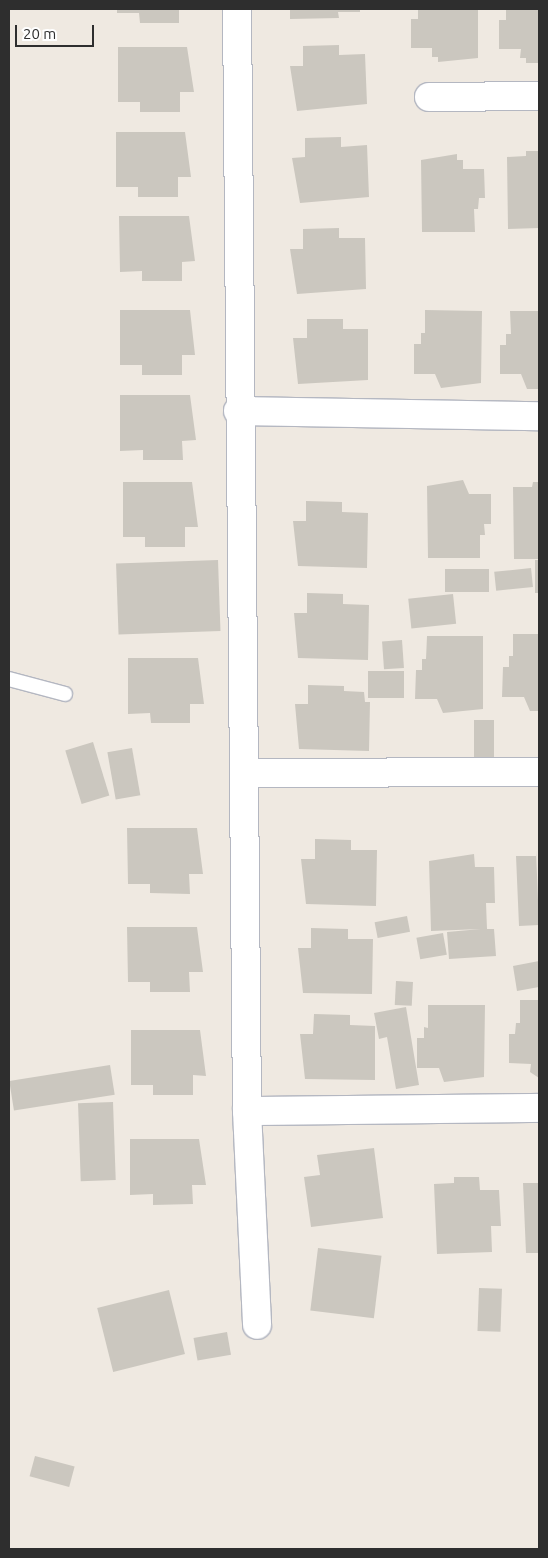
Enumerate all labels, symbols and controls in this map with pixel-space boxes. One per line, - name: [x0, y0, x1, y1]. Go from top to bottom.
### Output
- scale bar: [18, 15, 96, 47]
- text: 20 m: [23, 25, 56, 42]

